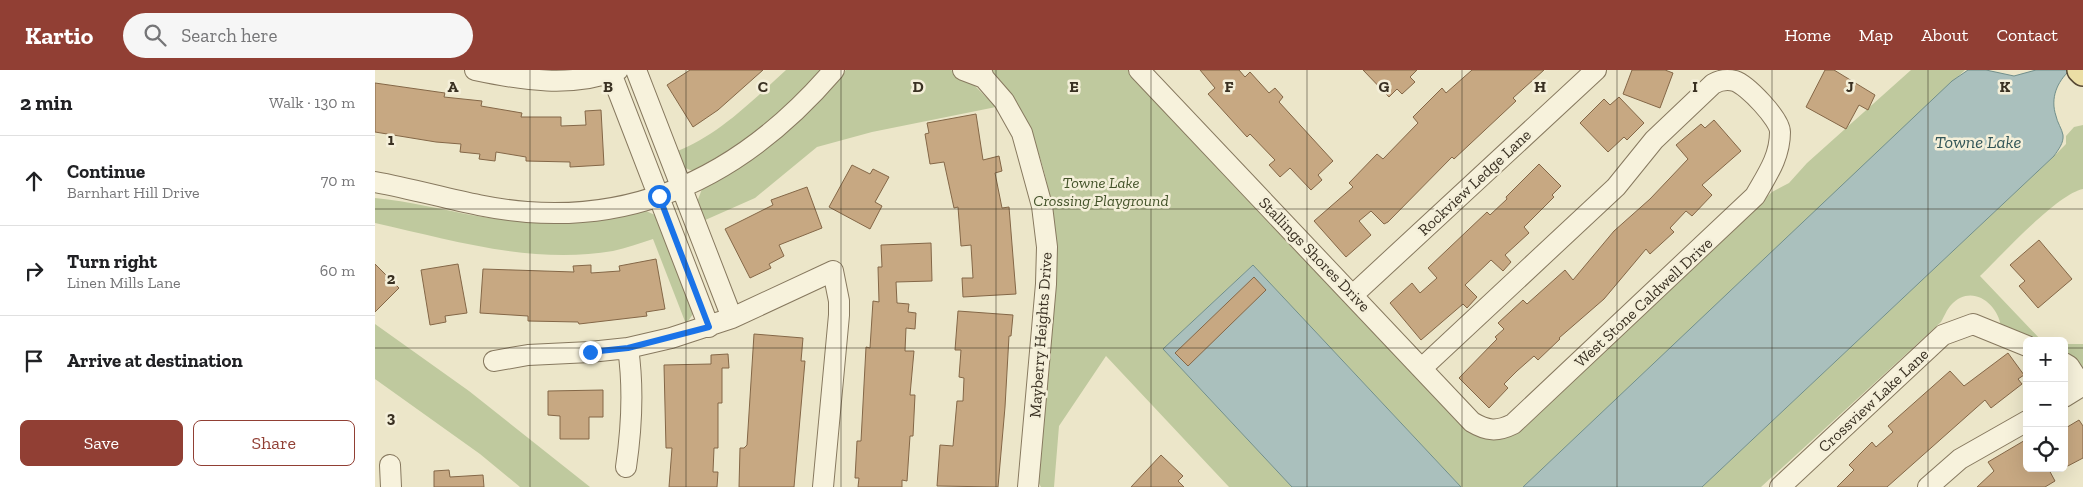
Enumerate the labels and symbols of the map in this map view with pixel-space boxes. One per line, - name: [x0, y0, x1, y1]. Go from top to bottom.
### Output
- text: A: [448, 77, 459, 96]
- text: B: [603, 77, 613, 96]
- text: C: [758, 77, 768, 96]
- text: D: [912, 77, 924, 96]
- text: E: [1069, 77, 1079, 96]
- text: F: [1224, 77, 1234, 96]
- text: G: [1379, 77, 1390, 96]
- text: H: [1534, 77, 1546, 96]
- text: I: [1692, 77, 1698, 96]
- text: J: [1846, 77, 1854, 96]
- text: K: [2000, 77, 2011, 96]
- street label: Rockview Ledge Lane: [1414, 125, 1535, 240]
- text: 1: [388, 130, 395, 149]
- water label: Towne Lake: [1935, 131, 2021, 153]
- park label: Towne Lake Crossing Playground: [1033, 173, 1169, 210]
- route start: [648, 185, 671, 208]
- street label: Stallings Shores Drive: [1255, 193, 1374, 316]
- street label: West Stone Caldwell Drive: [1570, 233, 1716, 371]
- street label: Mayberry Heights Drive: [1025, 252, 1056, 419]
- text: 2: [387, 269, 396, 288]
- route end: [579, 341, 602, 364]
- street label: Crossview Lake Lane: [1814, 344, 1932, 456]
- text: 3: [387, 408, 396, 427]

